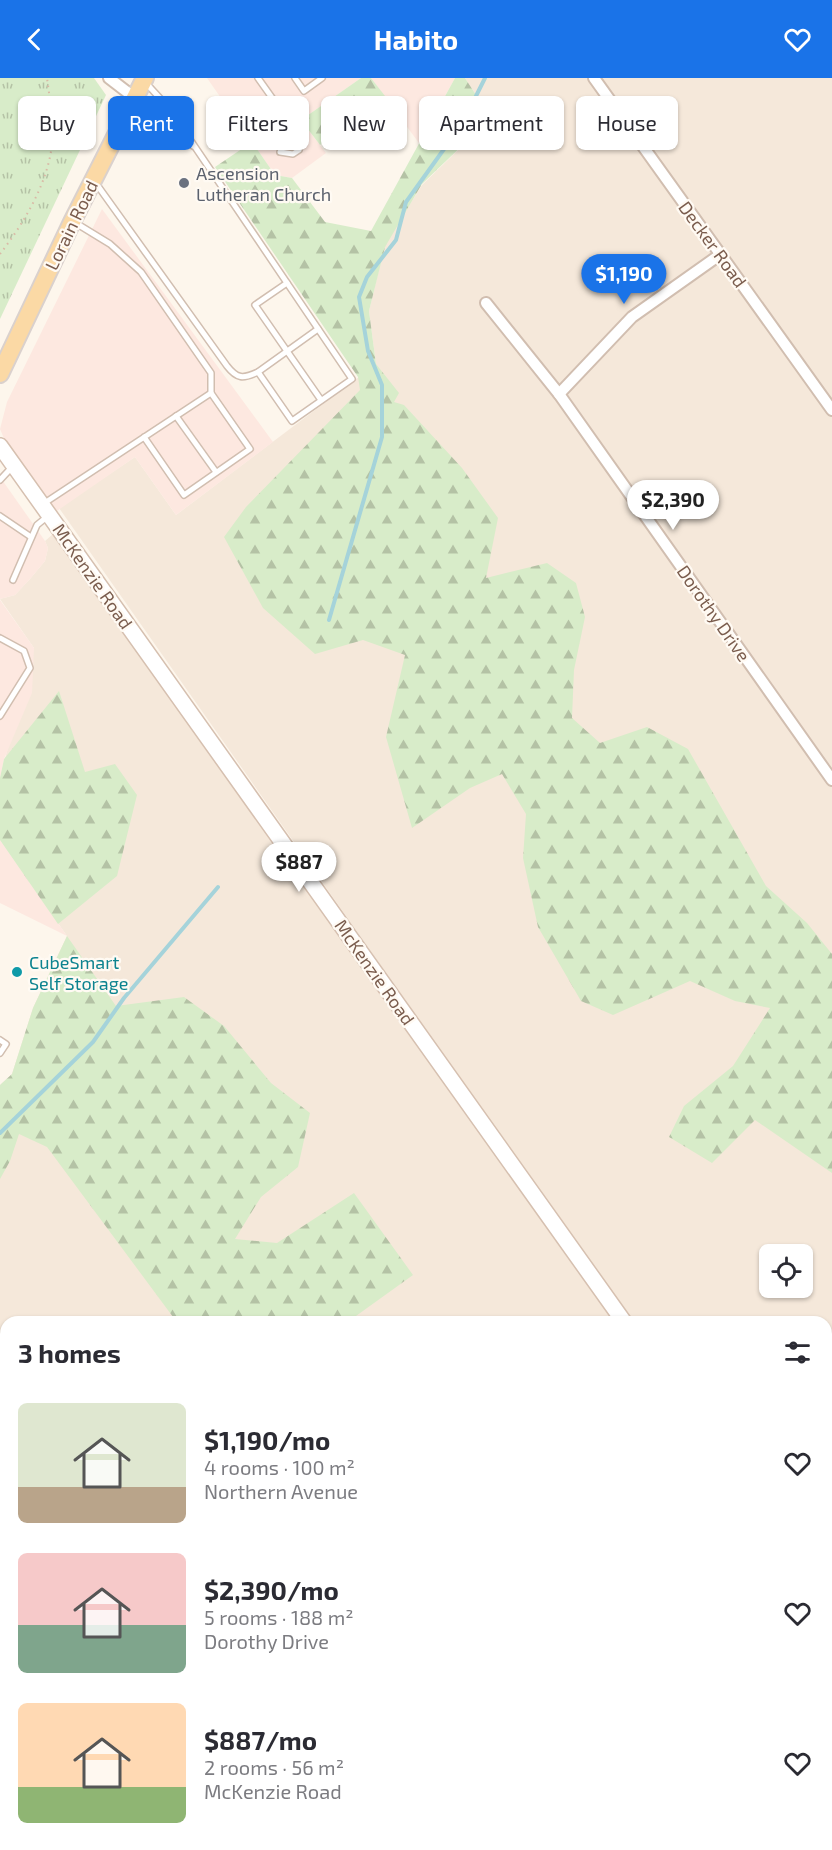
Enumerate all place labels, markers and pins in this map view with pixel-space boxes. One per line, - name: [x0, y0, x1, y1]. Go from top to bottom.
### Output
- place label: Ascension Lutheran Church: [196, 162, 331, 205]
- marker: Ascension Lutheran Church: [177, 176, 191, 190]
- pin: $1,190: [575, 254, 673, 305]
- pin: $2,390: [624, 480, 722, 531]
- pin: $887: [263, 842, 335, 893]
- place label: CubeSmart Self Storage: [29, 951, 128, 994]
- marker: CubeSmart Self Storage: [10, 965, 24, 979]

